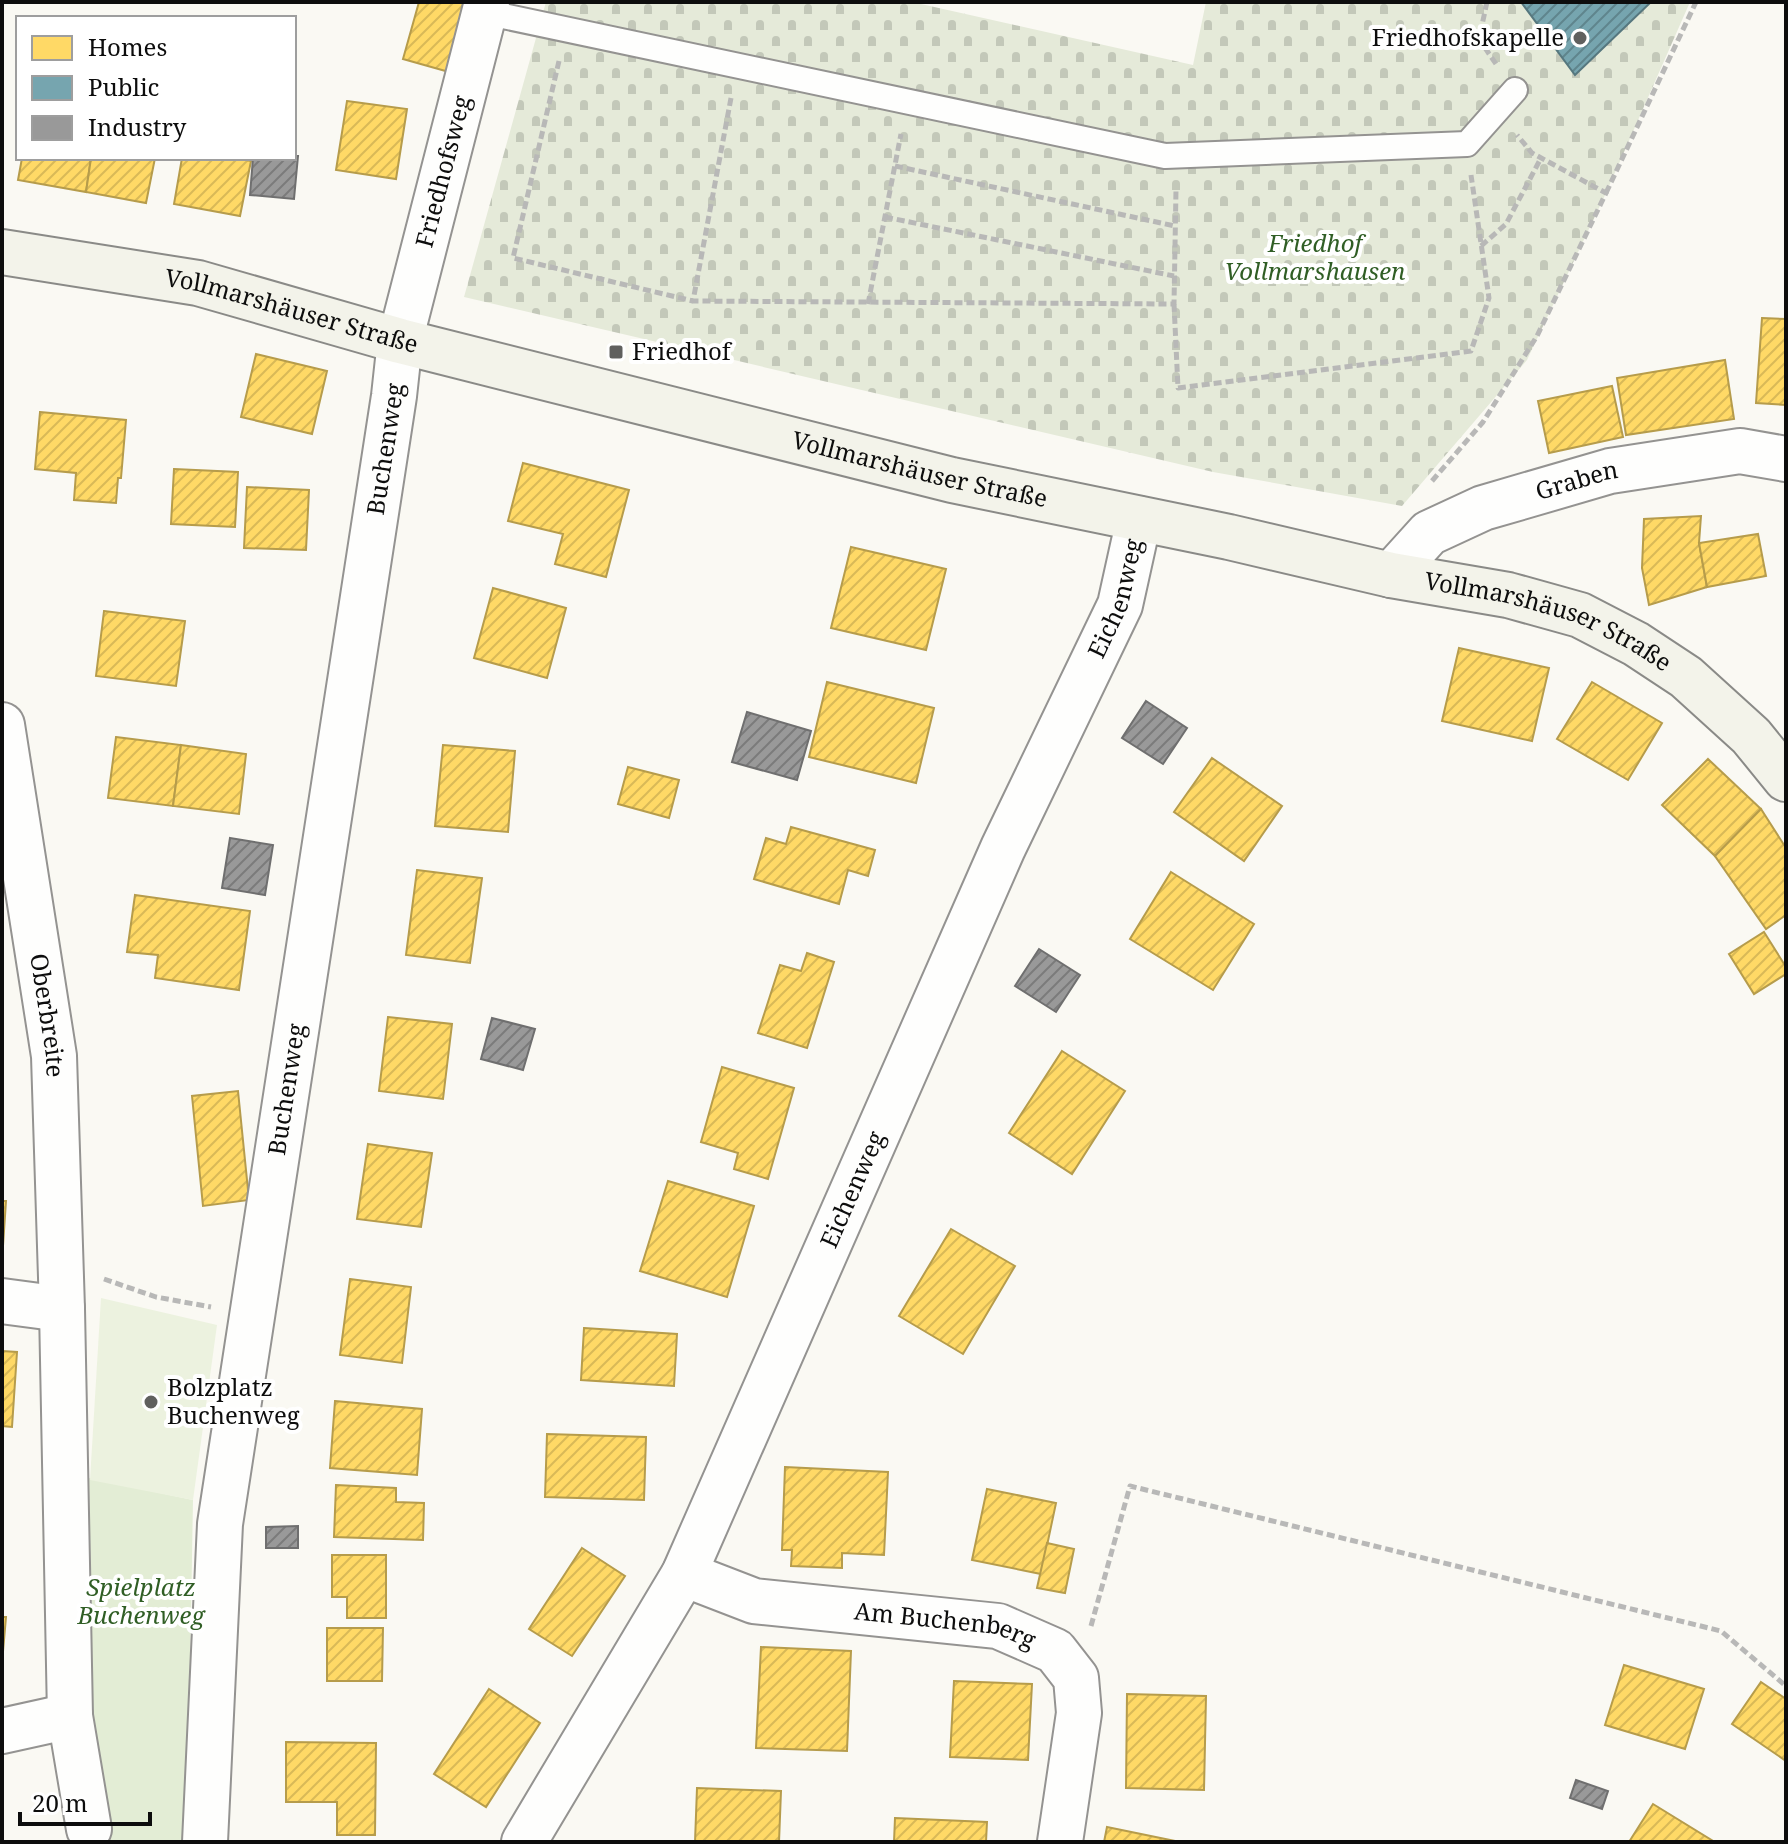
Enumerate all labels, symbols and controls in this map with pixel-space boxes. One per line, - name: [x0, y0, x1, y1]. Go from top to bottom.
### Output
- legend: [16, 16, 296, 160]
- place label: Friedhofskapelle: [1372, 20, 1564, 53]
- marker: Friedhofskapelle: [1571, 29, 1589, 47]
- text: Homes: [88, 30, 167, 63]
- text: Public: [88, 70, 159, 103]
- street label: Friedhofsweg: [407, 91, 477, 251]
- text: Industry: [88, 110, 187, 143]
- park label: Friedhof Vollmarshausen: [1225, 226, 1405, 287]
- street label: Vollmarshäuser Straße: [163, 260, 422, 360]
- place label: Friedhof: [632, 334, 733, 367]
- marker: Friedhof: [607, 343, 625, 361]
- street label: Buchenweg: [358, 381, 410, 517]
- street label: Vollmarshäuser Straße: [789, 422, 1050, 514]
- street label: Graben: [1531, 452, 1620, 507]
- street label: Eichenweg: [1079, 535, 1149, 663]
- street label: Vollmarshäuser Straße: [1422, 563, 1679, 678]
- street label: Oberbreite: [23, 951, 73, 1078]
- street label: Buchenweg: [259, 1021, 312, 1157]
- street label: Eichenweg: [811, 1125, 892, 1253]
- place label: Bolzplatz Buchenweg: [167, 1370, 300, 1431]
- marker: Bolzplatz Buchenweg: [142, 1393, 160, 1411]
- park label: Spielplatz Buchenweg: [76, 1570, 206, 1631]
- street label: Am Buchenberg: [853, 1593, 1042, 1656]
- scale bar: [20, 1776, 150, 1826]
- text: 20 m: [32, 1786, 88, 1819]

